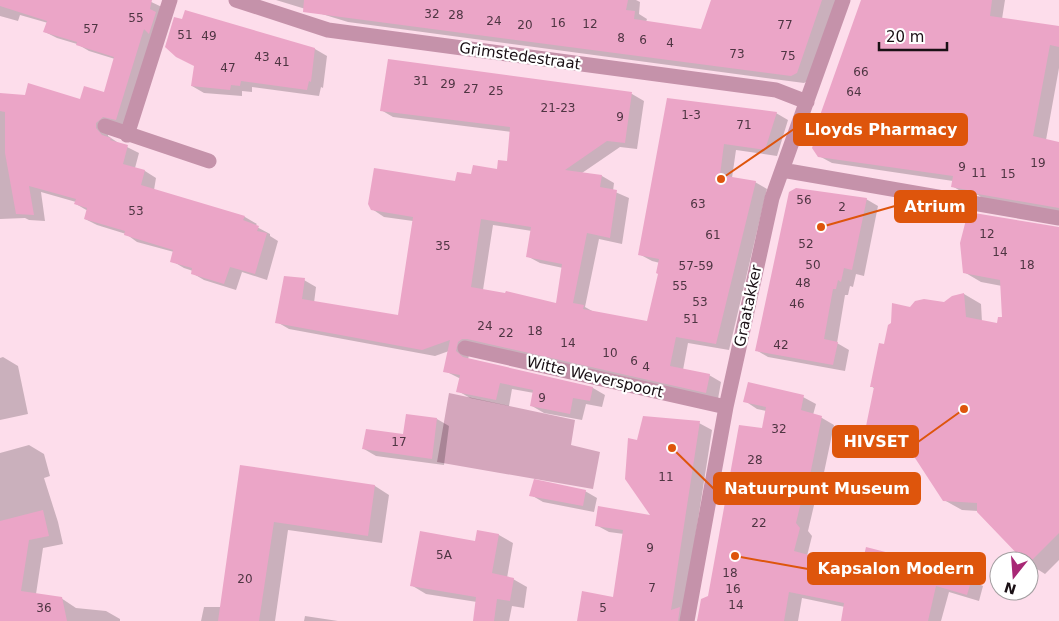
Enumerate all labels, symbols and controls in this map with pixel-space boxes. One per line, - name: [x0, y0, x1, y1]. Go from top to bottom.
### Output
- house number: 32: [424, 7, 440, 21]
- house number: 28: [448, 8, 464, 22]
- house number: 55: [128, 11, 144, 25]
- house number: 24: [486, 14, 502, 28]
- house number: 16: [550, 16, 566, 30]
- house number: 12: [582, 17, 598, 31]
- house number: 20: [517, 18, 533, 32]
- house number: 77: [777, 18, 793, 32]
- scale bar: [879, 20, 946, 52]
- house number: 57: [83, 22, 99, 36]
- house number: 51: [177, 28, 193, 42]
- text: 20 m: [886, 28, 924, 46]
- house number: 49: [201, 29, 217, 43]
- house number: 8: [617, 31, 625, 45]
- house number: 6: [639, 33, 647, 47]
- house number: 4: [666, 36, 674, 50]
- street label: Grimstedestraat: [458, 39, 582, 73]
- house number: 73: [729, 47, 745, 61]
- house number: 75: [780, 49, 796, 63]
- house number: 43: [254, 50, 270, 64]
- house number: 41: [274, 55, 290, 69]
- house number: 47: [220, 61, 236, 75]
- house number: 66: [853, 65, 869, 79]
- house number: 31: [413, 74, 429, 88]
- house number: 29: [440, 77, 456, 91]
- house number: 27: [463, 82, 479, 96]
- house number: 25: [488, 84, 504, 98]
- house number: 64: [846, 85, 862, 99]
- house number: 21-23: [541, 101, 575, 115]
- house number: 1-3: [681, 108, 701, 122]
- house number: 9: [616, 110, 624, 124]
- callout: Lloyds Pharmacy: [794, 114, 967, 145]
- house number: 71: [736, 118, 752, 132]
- text: Lloyds Pharmacy: [805, 120, 958, 139]
- house number: 19: [1030, 156, 1046, 170]
- house number: 9: [958, 160, 966, 174]
- house number: 11: [971, 166, 987, 180]
- house number: 15: [1000, 167, 1016, 181]
- callout: Atrium: [895, 191, 976, 222]
- house number: 56: [796, 193, 812, 207]
- house number: 63: [690, 197, 706, 211]
- text: Atrium: [904, 197, 966, 216]
- house number: 2: [838, 200, 846, 214]
- house number: 53: [128, 204, 144, 218]
- house number: 12: [979, 227, 995, 241]
- house number: 61: [705, 228, 721, 242]
- house number: 52: [798, 237, 814, 251]
- house number: 35: [435, 239, 451, 253]
- house number: 14: [992, 245, 1008, 259]
- house number: 50: [805, 258, 821, 272]
- house number: 18: [1019, 258, 1035, 272]
- house number: 57-59: [679, 259, 713, 273]
- street label: Graatakker: [731, 262, 766, 349]
- house number: 48: [795, 276, 811, 290]
- house number: 55: [672, 279, 688, 293]
- house number: 53: [692, 295, 708, 309]
- house number: 46: [789, 297, 805, 311]
- house number: 51: [683, 312, 699, 326]
- house number: 24: [477, 319, 493, 333]
- house number: 18: [527, 324, 543, 338]
- house number: 22: [498, 326, 514, 340]
- house number: 14: [560, 336, 576, 350]
- house number: 42: [773, 338, 789, 352]
- house number: 10: [602, 346, 618, 360]
- street label: Witte Weverspoort: [525, 353, 665, 401]
- house number: 6: [630, 354, 638, 368]
- house number: 4: [642, 360, 650, 374]
- house number: 9: [538, 391, 546, 405]
- house number: 32: [771, 422, 787, 436]
- callout: HIVSET: [833, 426, 918, 457]
- text: HIVSET: [843, 432, 909, 451]
- house number: 17: [391, 435, 407, 449]
- house number: 28: [747, 453, 763, 467]
- house number: 11: [658, 470, 674, 484]
- callout: Natuurpunt Museum: [714, 473, 920, 504]
- text: Natuurpunt Museum: [724, 479, 910, 498]
- house number: 22: [751, 516, 767, 530]
- house number: 9: [646, 541, 654, 555]
- house number: 5A: [436, 548, 453, 562]
- north arrow: [989, 551, 1039, 601]
- callout: Kapsalon Modern: [808, 553, 985, 584]
- text: Kapsalon Modern: [818, 559, 974, 578]
- house number: 18: [722, 566, 738, 580]
- house number: 20: [237, 572, 253, 586]
- text: N: [1002, 579, 1018, 598]
- house number: 7: [648, 581, 656, 595]
- house number: 16: [725, 582, 741, 596]
- house number: 14: [728, 598, 744, 612]
- house number: 36: [36, 601, 52, 615]
- house number: 5: [599, 601, 607, 615]

